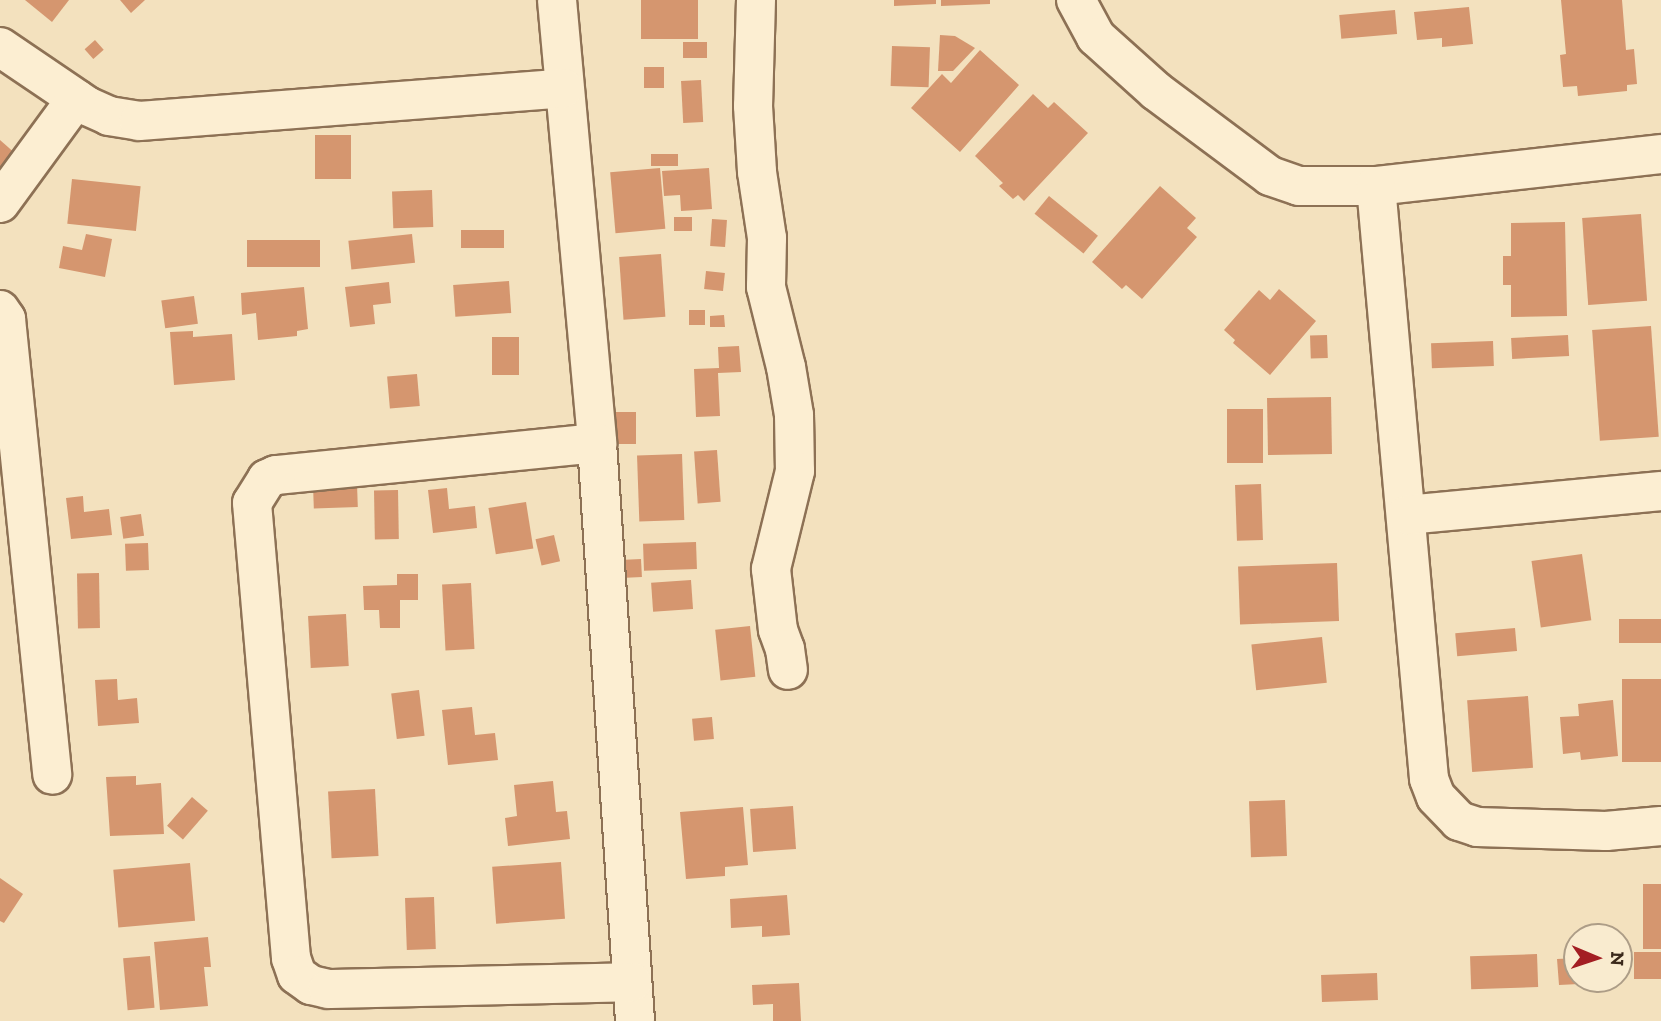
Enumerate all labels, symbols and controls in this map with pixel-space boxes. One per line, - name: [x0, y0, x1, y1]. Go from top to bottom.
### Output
- north arrow: [1563, 923, 1633, 993]
- text: N: [1606, 951, 1629, 966]

